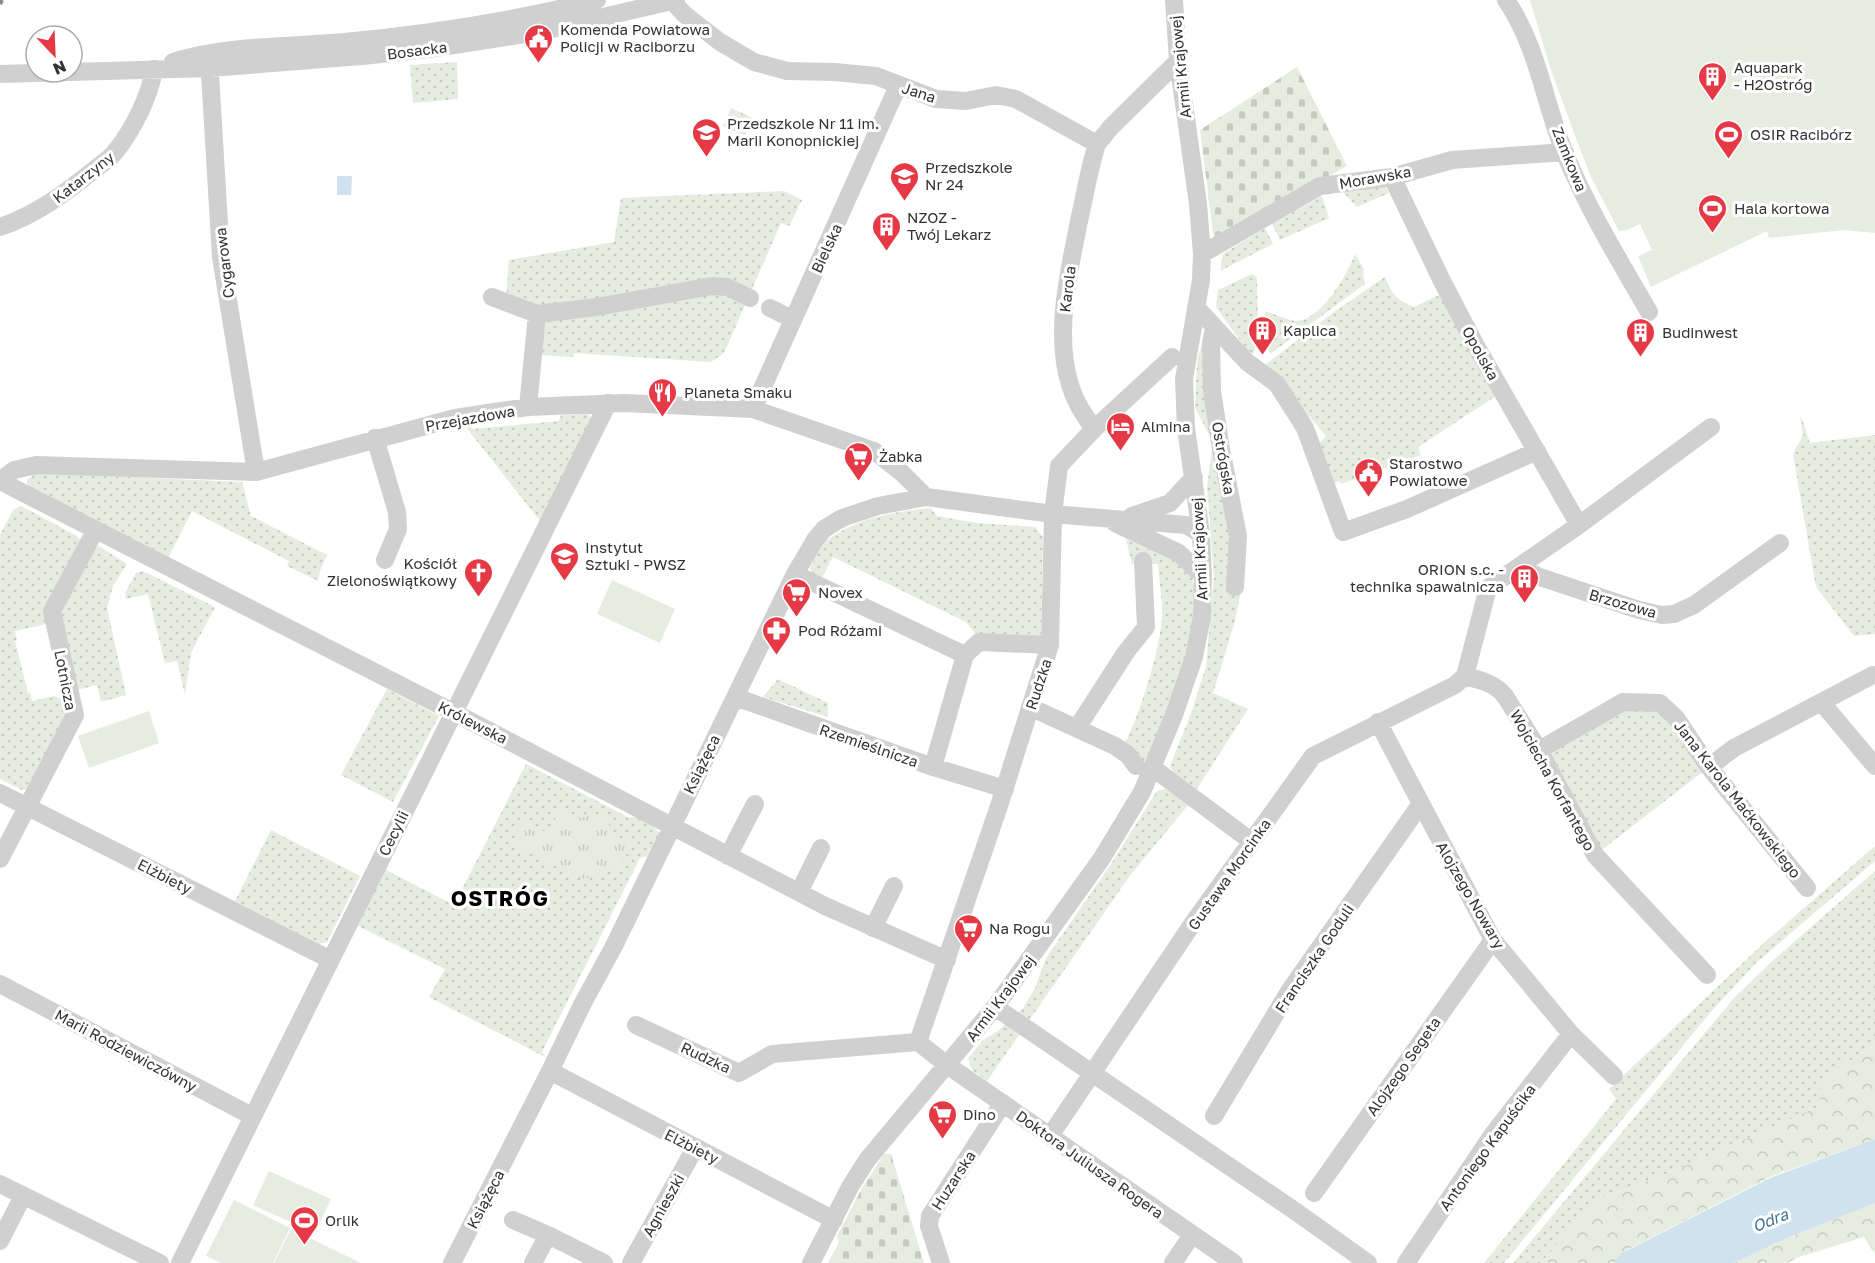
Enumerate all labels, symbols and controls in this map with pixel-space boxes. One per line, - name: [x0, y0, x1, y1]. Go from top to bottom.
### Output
- street label: Armii Krajowej: [1166, 15, 1194, 119]
- place label: Komenda Powiatowa Policji w Raciborzu: [560, 20, 710, 55]
- public building icon: Komenda Powiatowa Policji w Raciborzu: [523, 22, 555, 64]
- north arrow: [24, 24, 84, 84]
- street label: Bosacka: [386, 37, 448, 63]
- text: N: [50, 56, 69, 79]
- place label: Aquapark - H2Ostróg: [1734, 58, 1813, 93]
- building icon: Aquapark - H2Ostróg: [1697, 60, 1729, 102]
- street label: Jana: [900, 78, 938, 106]
- place label: Przedszkole Nr 11 im. Marii Konopnickiej: [727, 114, 879, 149]
- school or university icon: Przedszkole Nr 11 im. Marii Konopnickiej: [690, 116, 722, 158]
- sports icon: OSIR Racibórz: [1713, 118, 1745, 160]
- street label: Zamkowa: [1549, 124, 1591, 194]
- place label: OSIR Racibórz: [1750, 125, 1852, 143]
- street label: Katarzyny: [49, 147, 118, 206]
- place label: Przedszkole Nr 24: [925, 158, 1013, 193]
- school or university icon: Przedszkole Nr 24: [888, 160, 920, 202]
- street label: Morawska: [1338, 162, 1412, 192]
- sports icon: Hala kortowa: [1697, 192, 1729, 234]
- place label: Hala kortowa: [1734, 199, 1829, 217]
- place label: NZOZ - Twój Lekarz: [907, 208, 992, 243]
- building icon: NZOZ - Twój Lekarz: [870, 210, 902, 252]
- street label: Bielska: [807, 220, 845, 276]
- street label: Cygarowa: [211, 227, 237, 299]
- street label: Karola: [1055, 265, 1079, 313]
- building icon: Kaplica: [1246, 314, 1278, 356]
- building icon: Budinwest: [1625, 316, 1657, 358]
- place label: Kaplica: [1283, 321, 1336, 339]
- street label: Opolska: [1459, 323, 1503, 383]
- place label: Budinwest: [1662, 323, 1738, 341]
- restaurant icon: Planeta Smaku: [647, 376, 679, 418]
- place label: Planeta Smaku: [684, 383, 792, 401]
- street label: Przejazdowa: [424, 401, 516, 435]
- hotel icon: Almina: [1104, 410, 1136, 452]
- place label: Almina: [1141, 417, 1191, 435]
- street label: Ostrógska: [1209, 420, 1239, 496]
- supermarket icon: Żabka: [842, 440, 874, 482]
- place label: Żabka: [879, 447, 923, 465]
- place label: Starostwo Powiatowe: [1389, 454, 1468, 489]
- public building icon: Starostwo Powiatowe: [1352, 456, 1384, 498]
- street label: Armii Krajowej: [1187, 497, 1211, 601]
- place label: Instytut Sztuki - PWSZ: [585, 538, 686, 573]
- school or university icon: Instytut Sztuki - PWSZ: [548, 540, 580, 582]
- place label: Kościół Zielonoświątkowy: [327, 554, 458, 589]
- church icon: Kościół Zielonoświątkowy: [462, 556, 494, 598]
- place label: ORION s.c. - technika spawalnicza: [1350, 560, 1504, 595]
- building icon: ORION s.c. - technika spawalnicza: [1509, 562, 1541, 604]
- supermarket icon: Novex: [781, 576, 813, 618]
- place label: Novex: [818, 583, 863, 601]
- street label: Brzozowa: [1587, 585, 1659, 621]
- pharmacy icon: Pod Różami: [761, 614, 793, 656]
- place label: Pod Różami: [798, 621, 882, 639]
- street label: Lotnicza: [51, 648, 81, 712]
- street label: Rudzka: [1021, 656, 1055, 712]
- street label: Królewska: [435, 697, 511, 747]
- street label: Wojciecha Korfantego: [1507, 706, 1599, 854]
- street label: Jana Karola Maćkowskiego: [1671, 717, 1805, 881]
- street label: Rzemieślnicza: [817, 720, 921, 770]
- street label: Książęca: [679, 731, 723, 797]
- street label: Cecylii: [374, 807, 412, 859]
- street label: Gustawa Morcinka: [1184, 815, 1274, 933]
- street label: Alojzego Nowary: [1433, 838, 1509, 952]
- street label: Elżbiety: [135, 855, 196, 898]
- district label: OSTRÓG: [451, 885, 549, 911]
- street label: Franciszka Goduli: [1271, 900, 1357, 1016]
- supermarket icon: Na Rogu: [952, 912, 984, 954]
- place label: Na Rogu: [989, 919, 1050, 937]
- street label: Armii Krajowej: [962, 951, 1038, 1045]
- street label: Marii Rodziewiczówny: [52, 1005, 200, 1095]
- street label: Alojzego Segeta: [1362, 1013, 1444, 1119]
- street label: Rudzka: [678, 1038, 734, 1076]
- street label: Antoniego Kapuścika: [1435, 1080, 1539, 1214]
- supermarket icon: Dino: [926, 1098, 958, 1140]
- place label: Dino: [963, 1105, 996, 1123]
- street label: Doktora Juliusza Rogera: [1013, 1106, 1167, 1222]
- street label: Elżbiety: [662, 1125, 723, 1168]
- street label: Huzarska: [927, 1147, 979, 1213]
- street label: Książęca: [463, 1167, 507, 1231]
- street label: Agnieszki: [638, 1170, 688, 1240]
- water label: Odra: [1749, 1203, 1792, 1236]
- sports icon: Orlik: [288, 1204, 320, 1246]
- place label: Orlik: [325, 1211, 360, 1229]

